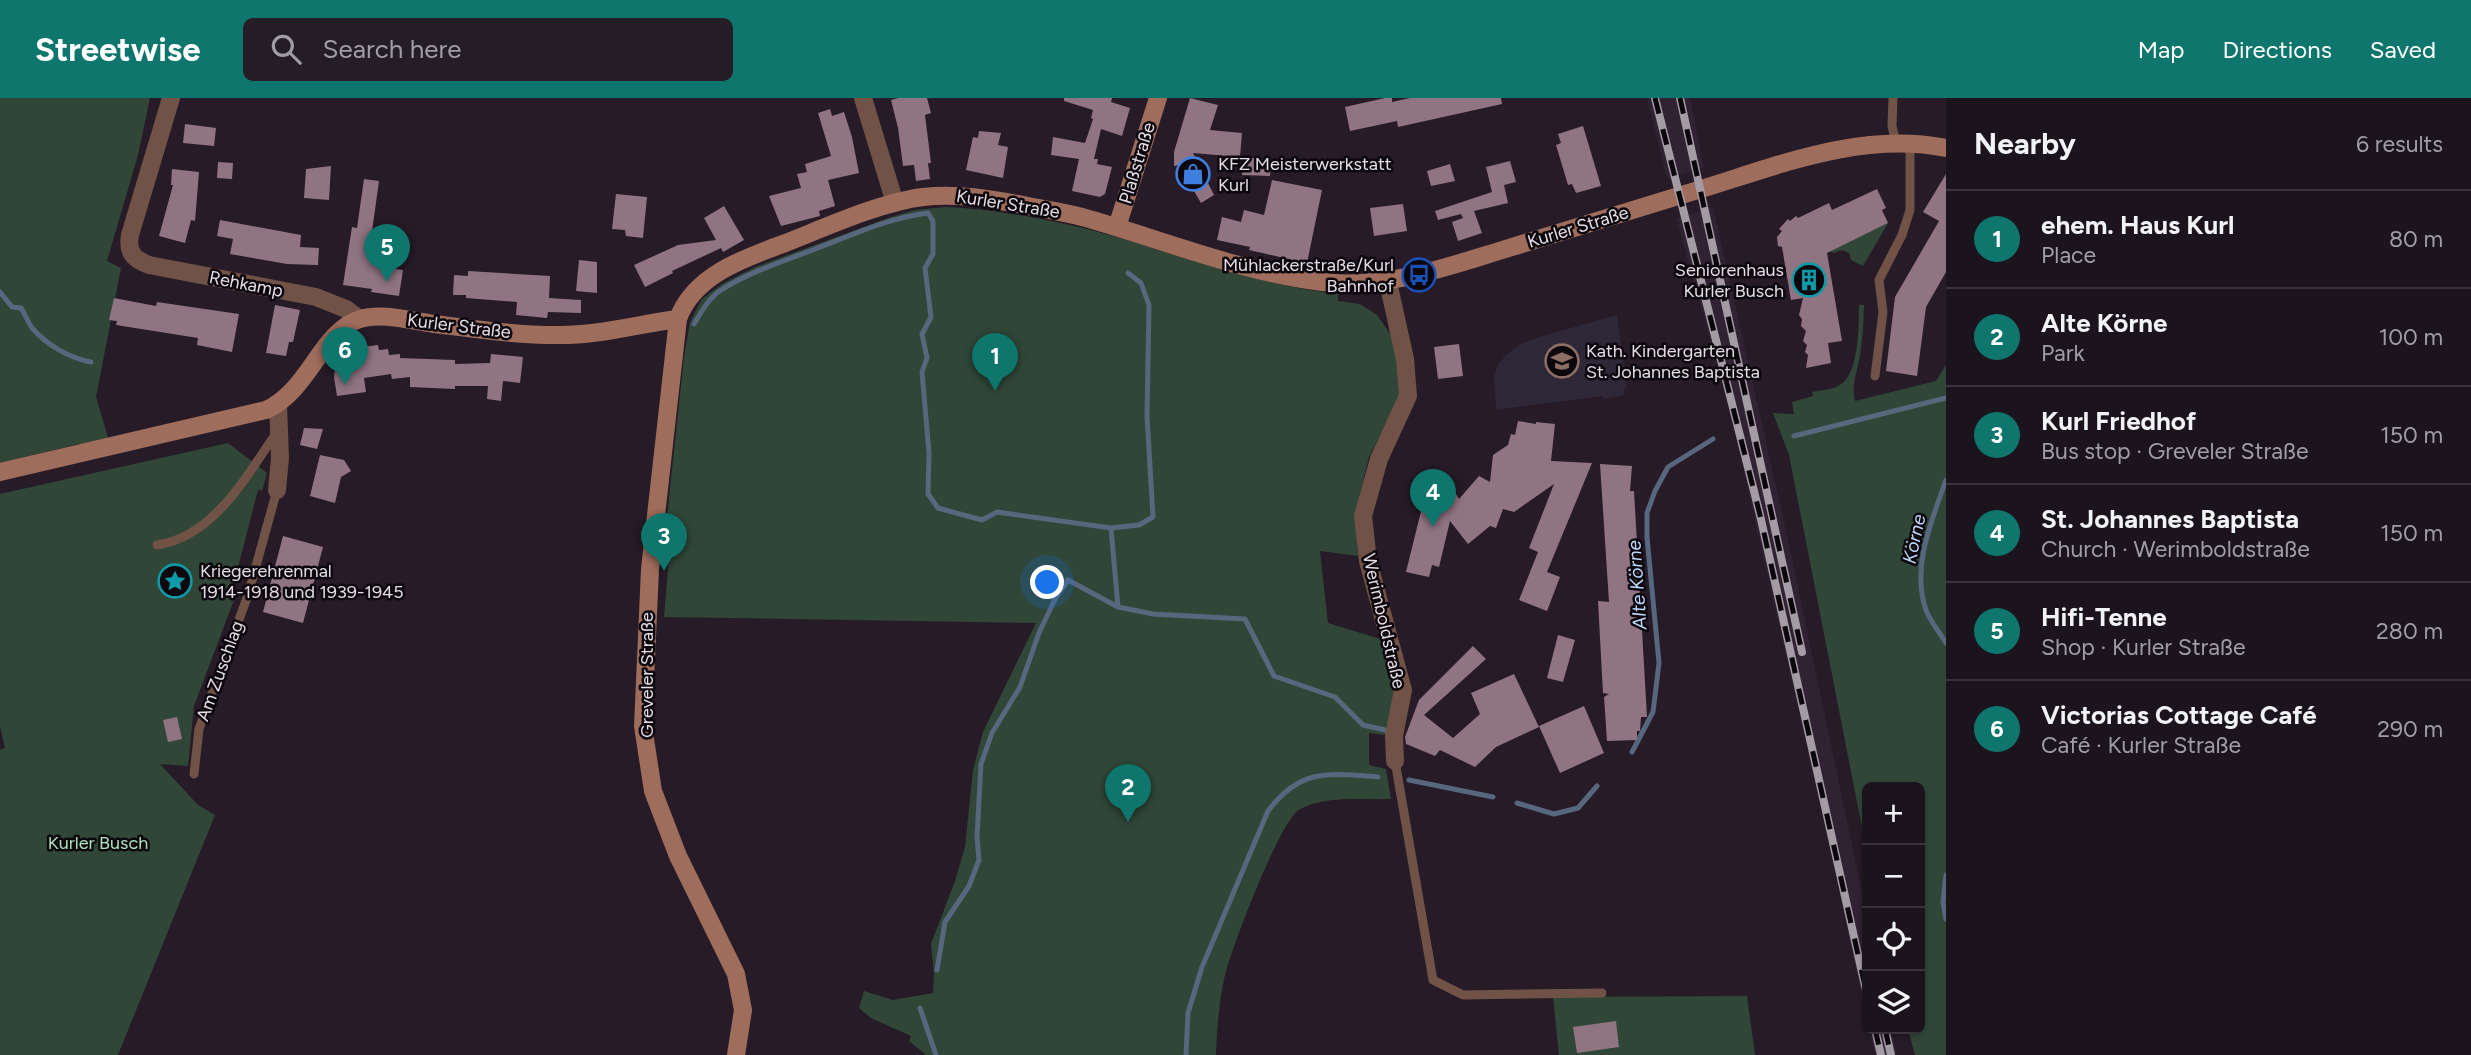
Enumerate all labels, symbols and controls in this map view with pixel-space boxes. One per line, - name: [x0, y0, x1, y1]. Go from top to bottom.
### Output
- search box: [243, 18, 733, 81]
- text: Streetwise: [35, 30, 201, 69]
- icon: search: [267, 30, 305, 68]
- text: Search here: [323, 33, 461, 65]
- text: Map: [2138, 35, 2184, 64]
- text: Directions: [2222, 35, 2332, 64]
- text: Saved: [2370, 35, 2436, 64]
- street label: Plaßstraße: [1114, 119, 1160, 206]
- text: Nearby: [1974, 125, 2076, 162]
- text: 6 results: [2356, 130, 2443, 158]
- place label: KFZ Meisterwerkstatt Kurl: [1218, 153, 1392, 196]
- shop icon: KFZ Meisterwerkstatt Kurl: [1174, 155, 1212, 193]
- street label: Kurler Straße: [955, 185, 1061, 223]
- street label: Kurler Straße: [1525, 201, 1631, 253]
- text: ehem. Haus Kurl: [2041, 209, 2235, 241]
- pin: 5: [364, 224, 410, 282]
- text: 1: [1992, 225, 2002, 253]
- text: 80 m: [2389, 225, 2443, 253]
- text: Place: [2041, 241, 2096, 269]
- place label: Mühlackerstraße/Kurl Bahnhof: [1223, 254, 1394, 297]
- bus stop icon: Mühlackerstraße/Kurl Bahnhof: [1400, 256, 1438, 294]
- place label: Seniorenhaus Kurler Busch: [1675, 259, 1784, 302]
- building icon: Seniorenhaus Kurler Busch: [1790, 261, 1828, 299]
- street label: Rehkamp: [207, 266, 285, 302]
- text: Alte Körne: [2041, 307, 2167, 339]
- street label: Kurler Straße: [406, 309, 512, 343]
- text: 2: [1990, 323, 2004, 351]
- text: 100 m: [2379, 323, 2443, 351]
- pin: 6: [322, 327, 368, 385]
- pin: 1: [972, 333, 1018, 391]
- text: Park: [2041, 339, 2085, 367]
- place label: Kath. Kindergarten St. Johannes Baptista: [1586, 340, 1760, 383]
- school or university icon: Kath. Kindergarten St. Johannes Baptista: [1543, 342, 1581, 380]
- text: Kurl Friedhof: [2041, 405, 2196, 437]
- text: 3: [1991, 421, 2003, 449]
- text: 150 m: [2380, 421, 2443, 449]
- text: Bus stop · Greveler Straße: [2041, 437, 2308, 465]
- pin: 4: [1410, 469, 1456, 527]
- text: St. Johannes Baptista: [2041, 503, 2299, 535]
- water label: Körne: [1898, 512, 1931, 566]
- pin: 3: [641, 513, 687, 571]
- text: 4: [1990, 519, 2004, 547]
- text: 150 m: [2380, 519, 2443, 547]
- text: Church · Werimboldstraße: [2041, 535, 2310, 563]
- water label: Alte Körne: [1622, 539, 1652, 631]
- street label: Werimboldstraße: [1358, 551, 1410, 691]
- place label: Kriegerehrenmal 1914-1918 und 1939-1945: [200, 560, 404, 603]
- place icon: Kriegerehrenmal 1914-1918 und 1939-1945: [156, 562, 194, 600]
- your location: [1030, 565, 1064, 599]
- text: Hifi-Tenne: [2041, 601, 2167, 633]
- street label: Greveler Straße: [636, 612, 658, 738]
- text: 5: [1990, 617, 2004, 645]
- text: 280 m: [2376, 617, 2443, 645]
- street label: Am Zuschlag: [192, 618, 248, 724]
- text: Shop · Kurler Straße: [2041, 633, 2246, 661]
- text: Victorias Cottage Café: [2041, 699, 2317, 731]
- text: 6: [1990, 715, 2004, 743]
- text: 290 m: [2377, 715, 2443, 743]
- text: Café · Kurler Straße: [2041, 731, 2241, 759]
- pin: 2: [1105, 764, 1151, 822]
- map controls: [1862, 782, 1925, 1034]
- button: +: [1862, 782, 1925, 845]
- park label: Kurler Busch: [48, 832, 148, 854]
- button: −: [1862, 845, 1925, 908]
- button: locate: [1862, 908, 1925, 971]
- button: layers: [1862, 971, 1925, 1034]

